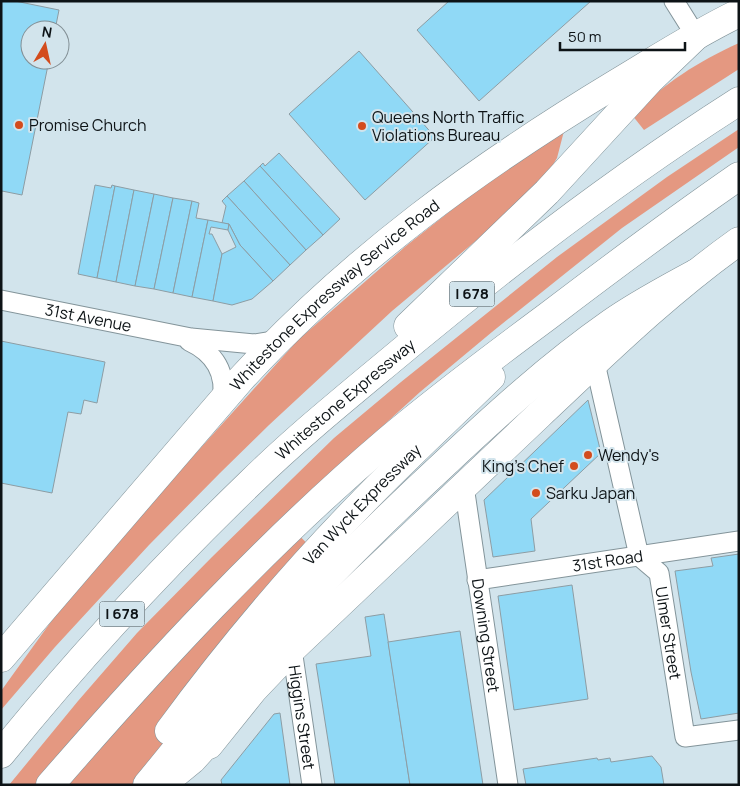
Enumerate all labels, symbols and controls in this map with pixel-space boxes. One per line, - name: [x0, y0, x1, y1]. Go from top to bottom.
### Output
- north arrow: [20, 20, 70, 70]
- scale bar: [560, 20, 685, 52]
- text: N: [41, 21, 54, 42]
- text: 50 m: [568, 26, 602, 47]
- place label: Queens North Traffic Violations Bureau: [372, 106, 525, 146]
- place label: Promise Church: [29, 114, 146, 136]
- marker: Promise Church: [13, 119, 25, 131]
- marker: Queens North Traffic Violations Bureau: [356, 120, 368, 132]
- street label: Whitestone Expressway Service Road: [225, 194, 444, 395]
- road number: I 678: [450, 282, 494, 306]
- street label: 31st Avenue: [43, 298, 134, 337]
- street label: Whitestone Expressway: [270, 333, 420, 465]
- street label: Van Wyck Expressway: [298, 439, 426, 570]
- place label: Wendy's: [598, 444, 659, 466]
- marker: Wendy's: [582, 449, 594, 461]
- place label: King’s Chef: [482, 455, 564, 477]
- marker: King’s Chef: [568, 460, 580, 472]
- place label: Sarku Japan: [546, 482, 635, 504]
- marker: Sarku Japan: [530, 487, 542, 499]
- street label: 31st Road: [571, 544, 644, 577]
- street label: Downing Street: [467, 577, 505, 694]
- street label: Ulmer Street: [650, 585, 687, 681]
- road number: I 678: [100, 602, 144, 626]
- street label: Higgins Street: [283, 663, 321, 771]

